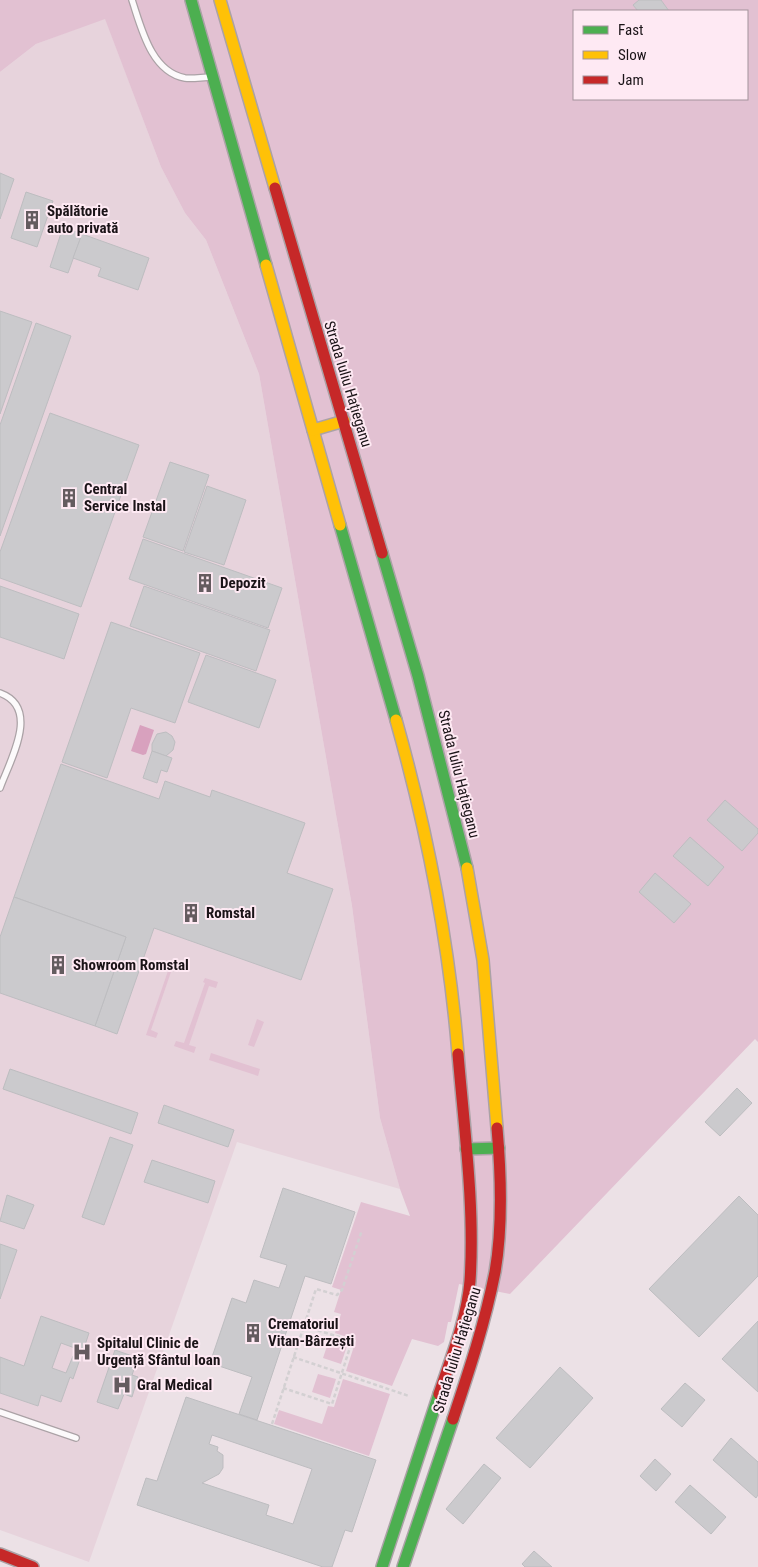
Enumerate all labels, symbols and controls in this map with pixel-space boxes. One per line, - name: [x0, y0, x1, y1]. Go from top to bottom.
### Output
- legend: [573, 10, 748, 100]
- text: Fast: [618, 21, 643, 39]
- text: Slow: [618, 46, 647, 64]
- text: Jam: [618, 71, 644, 89]
- place label: Spălătorie auto privată: [47, 202, 118, 237]
- building icon: Spălătorie auto privată: [21, 209, 43, 231]
- street label: Strada Iuliu Hațieganu: [320, 319, 376, 449]
- place label: Central Service Instal: [84, 480, 166, 515]
- building icon: Central Service Instal: [58, 487, 80, 509]
- building icon: Depozit: [194, 572, 216, 594]
- place label: Depozit: [220, 574, 266, 592]
- street label: Strada Iuliu Hațieganu: [434, 708, 484, 840]
- building icon: Romstal: [180, 902, 202, 924]
- place label: Romstal: [206, 904, 255, 922]
- building icon: Showroom Romstal: [47, 954, 69, 976]
- place label: Showroom Romstal: [73, 956, 189, 974]
- street label: Strada Iuliu Hațieganu: [429, 1285, 485, 1415]
- place label: Crematoriul Vitan-Bârzești: [268, 1315, 354, 1350]
- building icon: Crematoriul Vitan-Bârzești: [242, 1322, 264, 1344]
- place label: Spitalul Clinic de Urgență Sfântul Ioan: [97, 1334, 220, 1369]
- hospital icon: Spitalul Clinic de Urgență Sfântul Ioan: [71, 1341, 93, 1363]
- hospital icon: Gral Medical: [111, 1374, 133, 1396]
- place label: Gral Medical: [137, 1376, 212, 1394]

